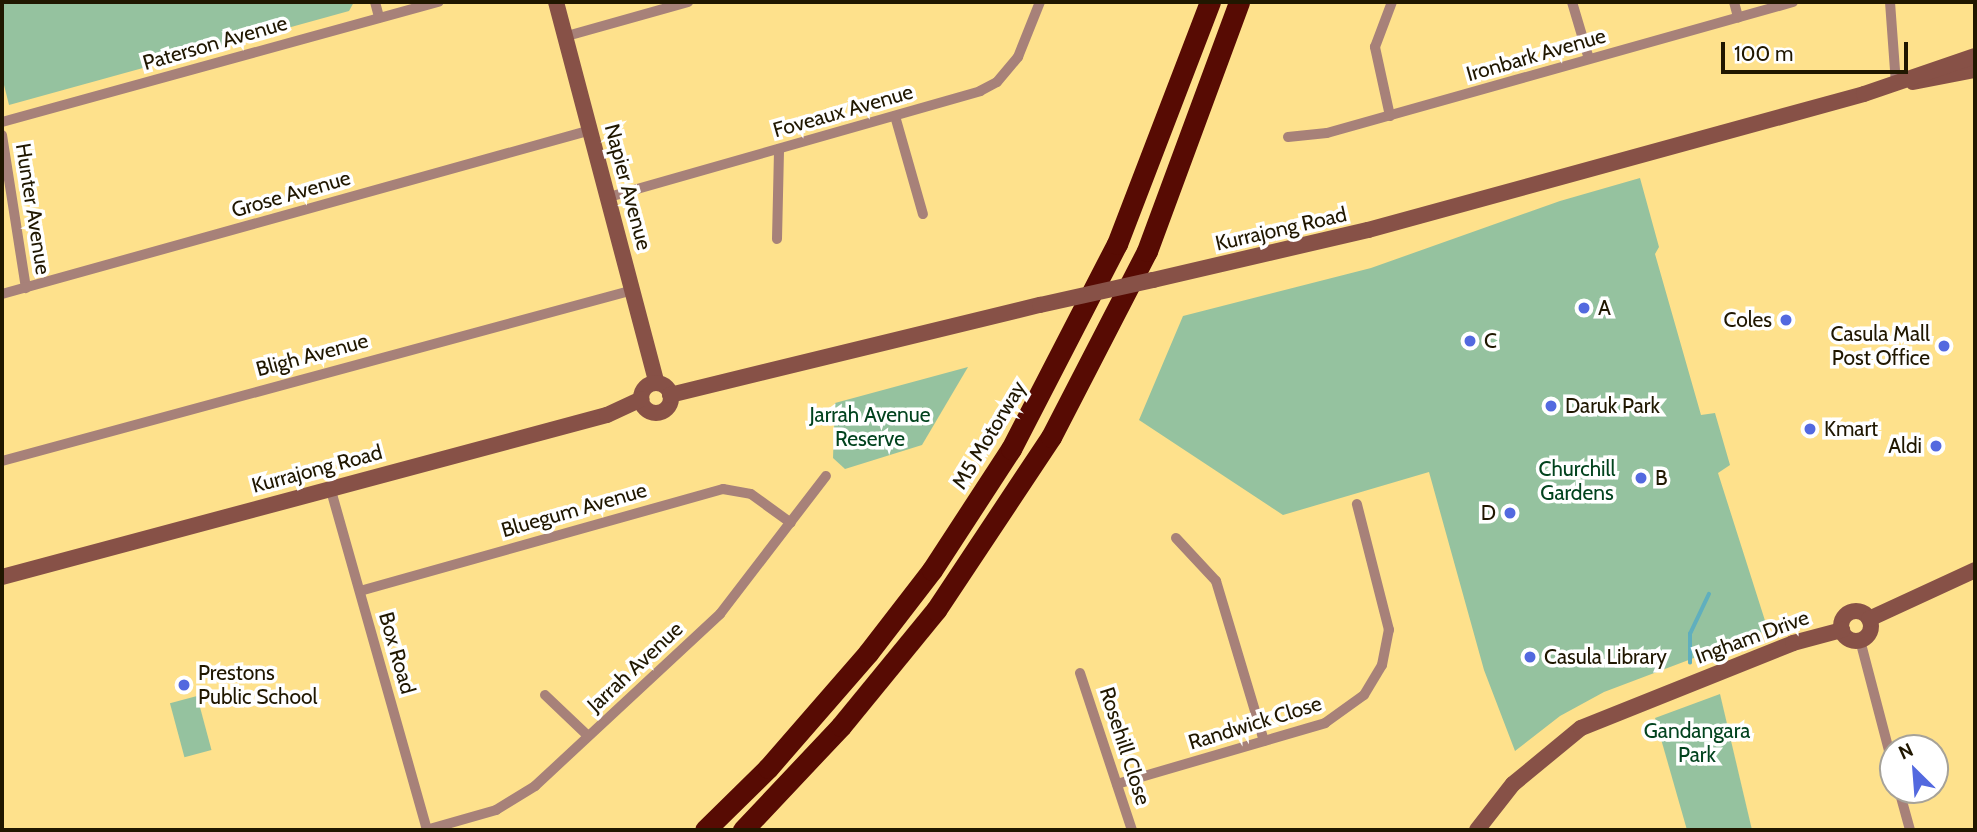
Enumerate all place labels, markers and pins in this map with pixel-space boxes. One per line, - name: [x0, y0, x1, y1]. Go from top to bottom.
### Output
- place label: A: [1598, 295, 1611, 321]
- marker: A: [1576, 300, 1592, 316]
- place label: Coles: [1724, 307, 1772, 333]
- marker: Coles: [1778, 312, 1794, 328]
- place label: Casula Mall Post Office: [1831, 321, 1930, 371]
- place label: C: [1484, 328, 1497, 354]
- marker: C: [1462, 333, 1478, 349]
- marker: Casula Mall Post Office: [1936, 338, 1952, 354]
- place label: Daruk Park: [1565, 393, 1660, 419]
- marker: Daruk Park: [1543, 398, 1559, 414]
- place label: Kmart: [1824, 416, 1878, 442]
- marker: Kmart: [1802, 421, 1818, 437]
- place label: Aldi: [1888, 433, 1922, 459]
- marker: Aldi: [1928, 438, 1944, 454]
- place label: B: [1655, 465, 1668, 491]
- marker: B: [1633, 470, 1649, 486]
- place label: D: [1481, 500, 1496, 526]
- marker: D: [1502, 505, 1518, 521]
- place label: Casula Library: [1544, 644, 1667, 670]
- marker: Casula Library: [1522, 649, 1538, 665]
- place label: Prestons Public School: [198, 660, 317, 710]
- marker: Prestons Public School: [176, 677, 192, 693]

